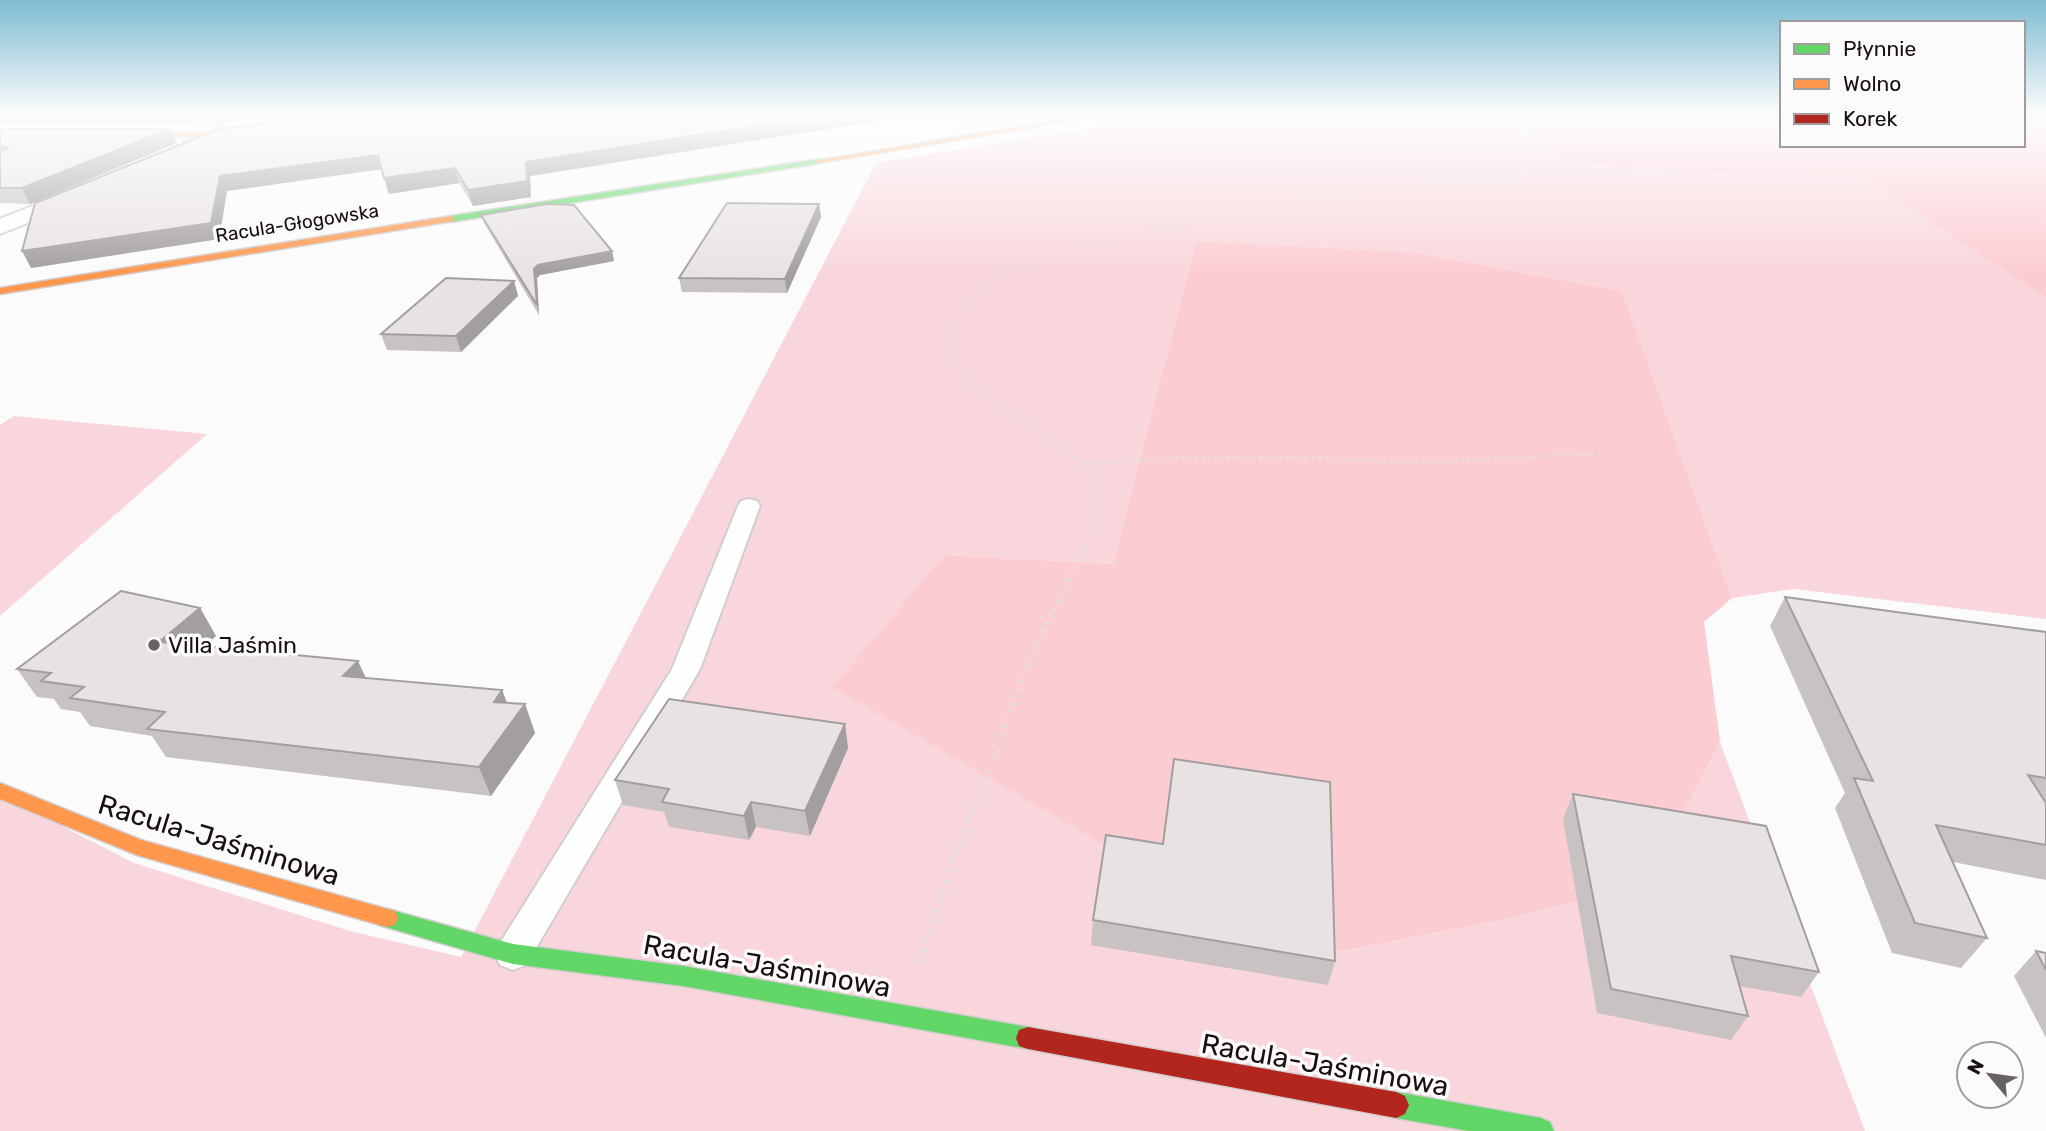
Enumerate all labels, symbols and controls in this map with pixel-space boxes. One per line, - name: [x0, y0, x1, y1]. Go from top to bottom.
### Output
- legend: [1780, 21, 2025, 147]
- text: Płynnie: [1843, 36, 1916, 61]
- text: Wolno: [1843, 71, 1901, 96]
- text: Korek: [1843, 106, 1898, 131]
- street label: Racula-Głogowska: [214, 199, 380, 247]
- place label: Villa Jaśmin: [168, 631, 297, 659]
- marker: Villa Jaśmin: [146, 637, 162, 653]
- street label: Racula-Jaśminowa: [94, 788, 344, 892]
- street label: Racula-Jaśminowa: [641, 928, 893, 1004]
- street label: Racula-Jaśminowa: [1199, 1027, 1451, 1103]
- north arrow: [1955, 1040, 2025, 1110]
- text: N: [1962, 1055, 1989, 1079]

